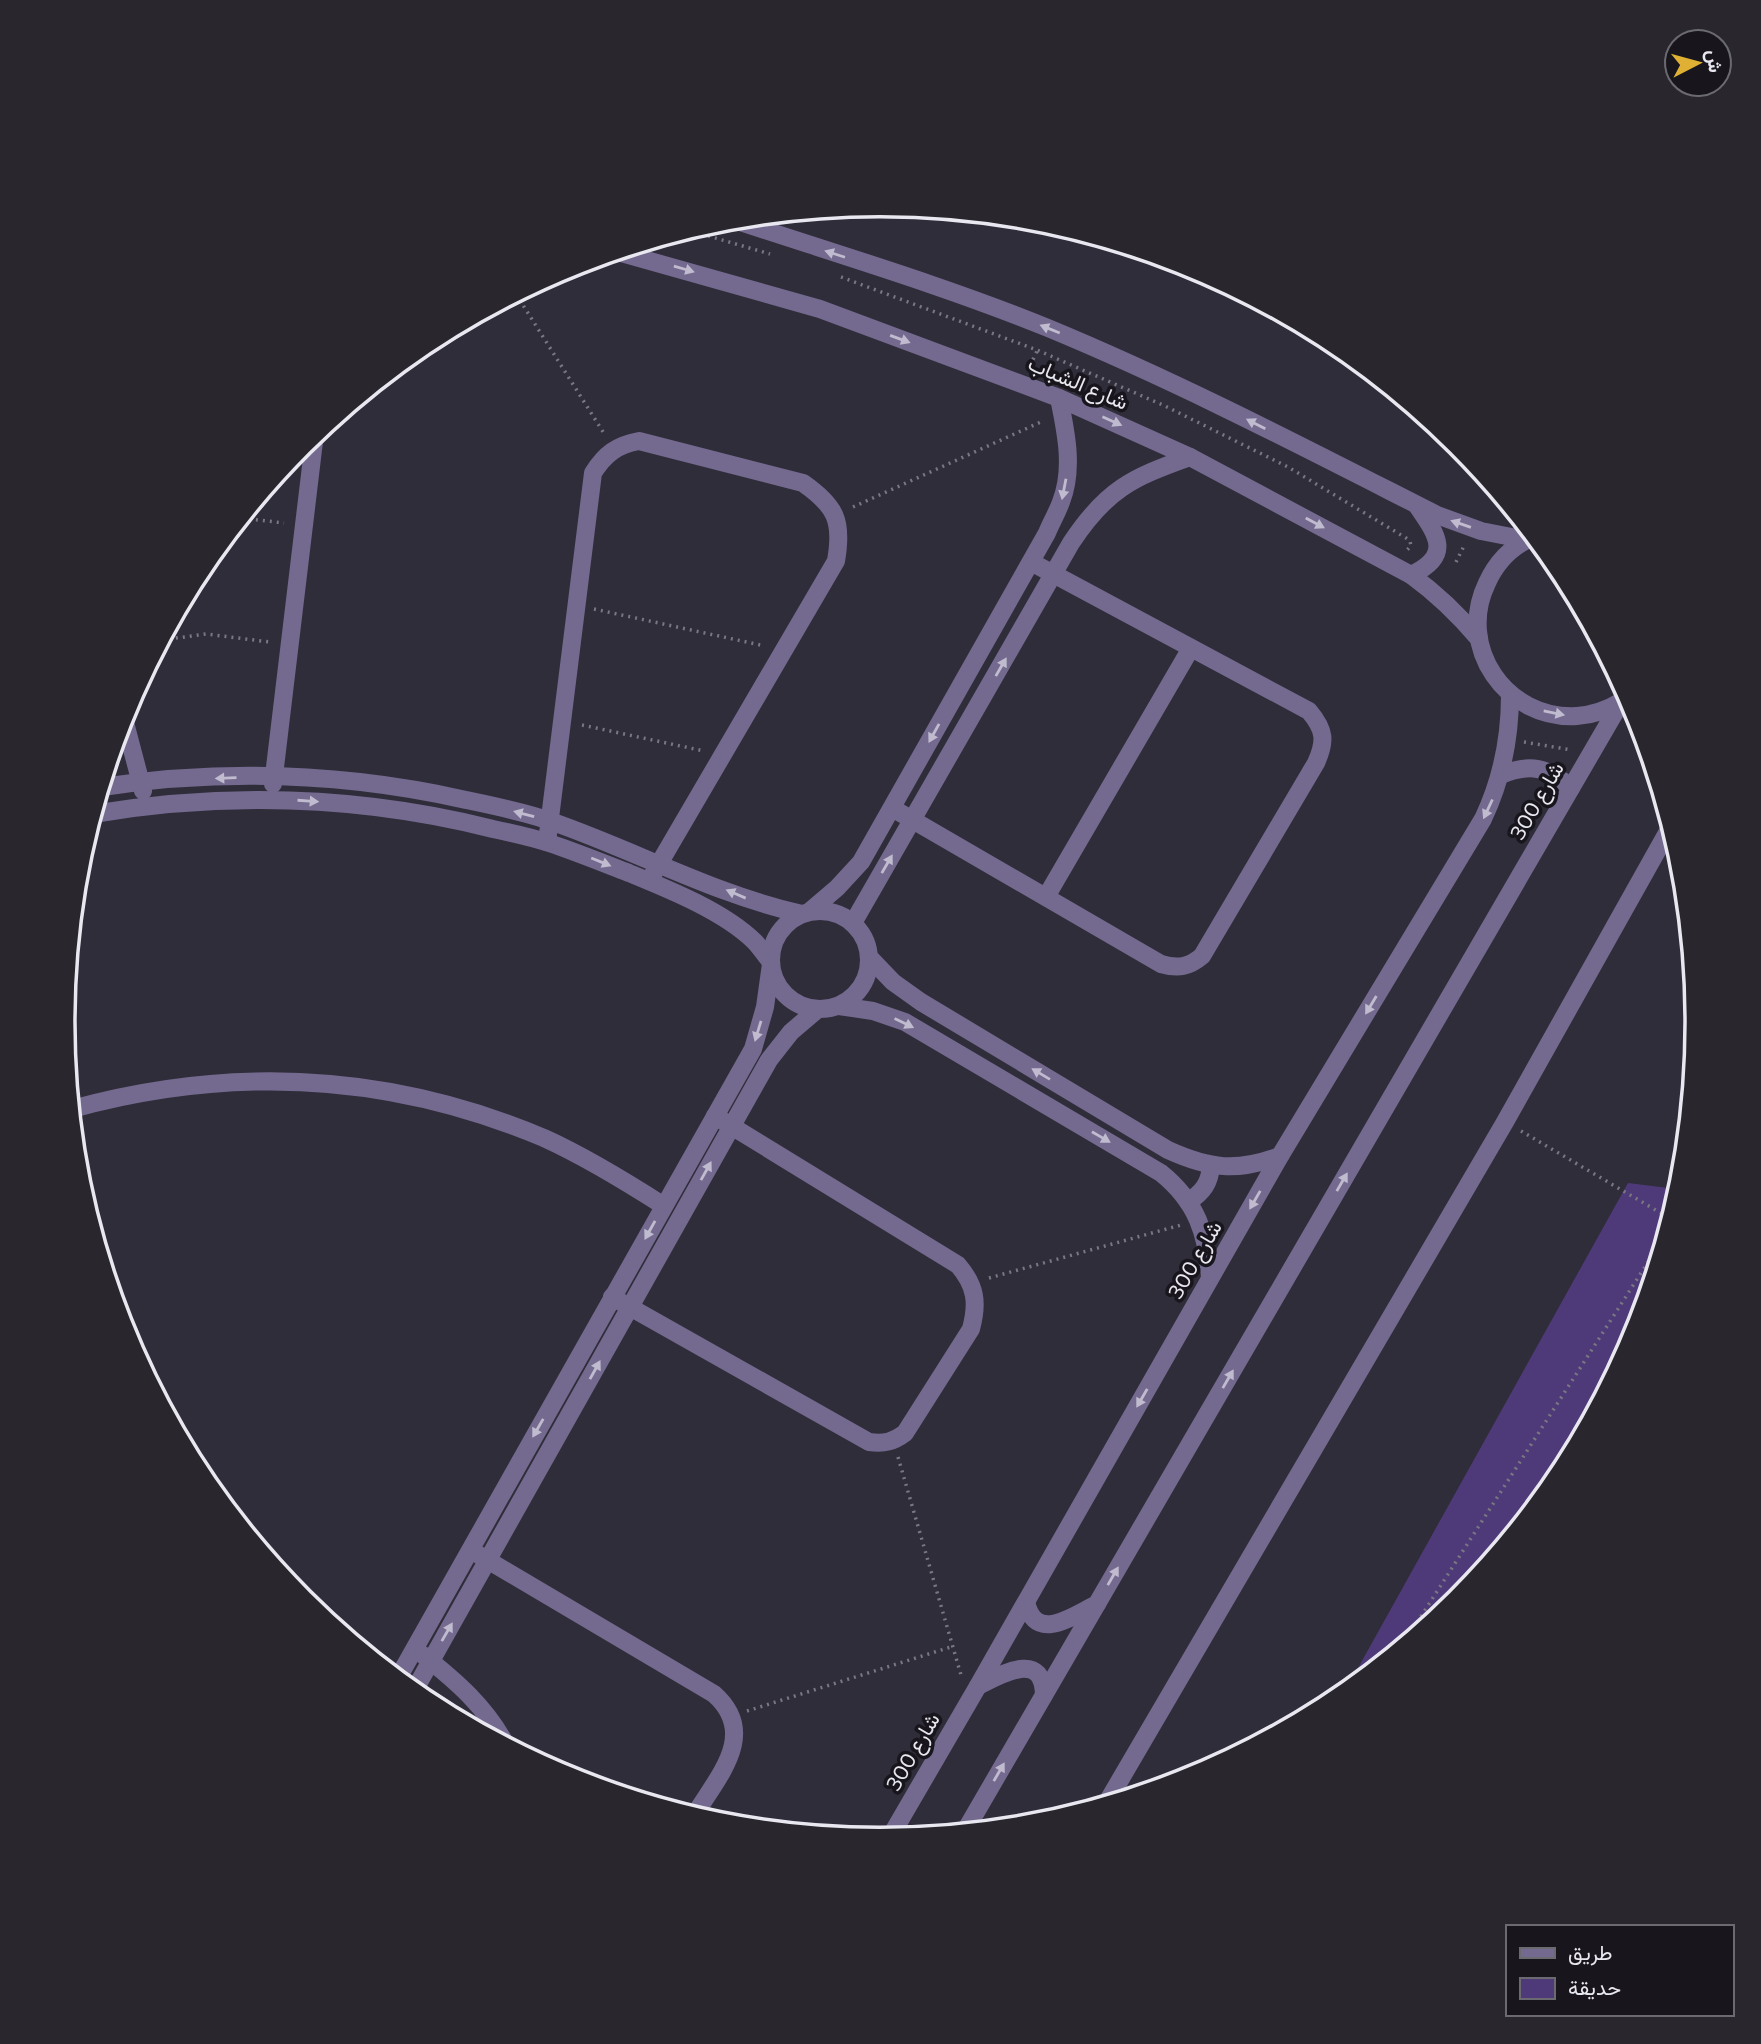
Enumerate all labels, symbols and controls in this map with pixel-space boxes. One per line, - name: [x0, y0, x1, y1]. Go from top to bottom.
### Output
- north arrow: [1663, 28, 1733, 98]
- text: ش: [1702, 49, 1728, 74]
- one-way arrow: [824, 248, 845, 259]
- one-way arrow: [673, 265, 694, 275]
- one-way arrow: [1039, 324, 1060, 335]
- one-way arrow: [890, 333, 911, 344]
- street label: شارع الشباب: [1024, 349, 1132, 417]
- one-way arrow: [1102, 416, 1122, 427]
- one-way arrow: [1246, 419, 1266, 430]
- one-way arrow: [1058, 478, 1069, 500]
- one-way arrow: [1306, 517, 1325, 529]
- one-way arrow: [1450, 518, 1471, 529]
- one-way arrow: [995, 657, 1007, 676]
- one-way arrow: [1543, 708, 1565, 719]
- one-way arrow: [928, 723, 940, 742]
- street label: شارع 300: [1503, 757, 1571, 845]
- one-way arrow: [215, 772, 237, 783]
- one-way arrow: [297, 796, 319, 807]
- one-way arrow: [1482, 799, 1494, 819]
- one-way arrow: [512, 808, 534, 819]
- one-way arrow: [881, 854, 893, 873]
- one-way arrow: [591, 857, 612, 868]
- one-way arrow: [726, 889, 747, 900]
- one-way arrow: [1365, 995, 1378, 1014]
- one-way arrow: [894, 1017, 914, 1029]
- one-way arrow: [753, 1021, 763, 1042]
- one-way arrow: [1032, 1068, 1051, 1080]
- one-way arrow: [1091, 1131, 1110, 1144]
- one-way arrow: [700, 1162, 712, 1181]
- one-way arrow: [1336, 1172, 1348, 1192]
- one-way arrow: [1249, 1190, 1261, 1210]
- street label: شارع 300: [1161, 1216, 1229, 1304]
- one-way arrow: [644, 1221, 656, 1240]
- one-way arrow: [589, 1360, 601, 1379]
- one-way arrow: [1221, 1369, 1234, 1388]
- one-way arrow: [1136, 1388, 1148, 1407]
- one-way arrow: [532, 1419, 544, 1438]
- one-way arrow: [1107, 1566, 1120, 1585]
- one-way arrow: [441, 1622, 453, 1642]
- street label: شارع 300: [879, 1708, 947, 1796]
- one-way arrow: [993, 1763, 1005, 1782]
- legend: [1506, 1925, 1733, 2016]
- text: طريق: [1568, 1939, 1613, 1966]
- text: حديقة: [1568, 1974, 1621, 2000]

